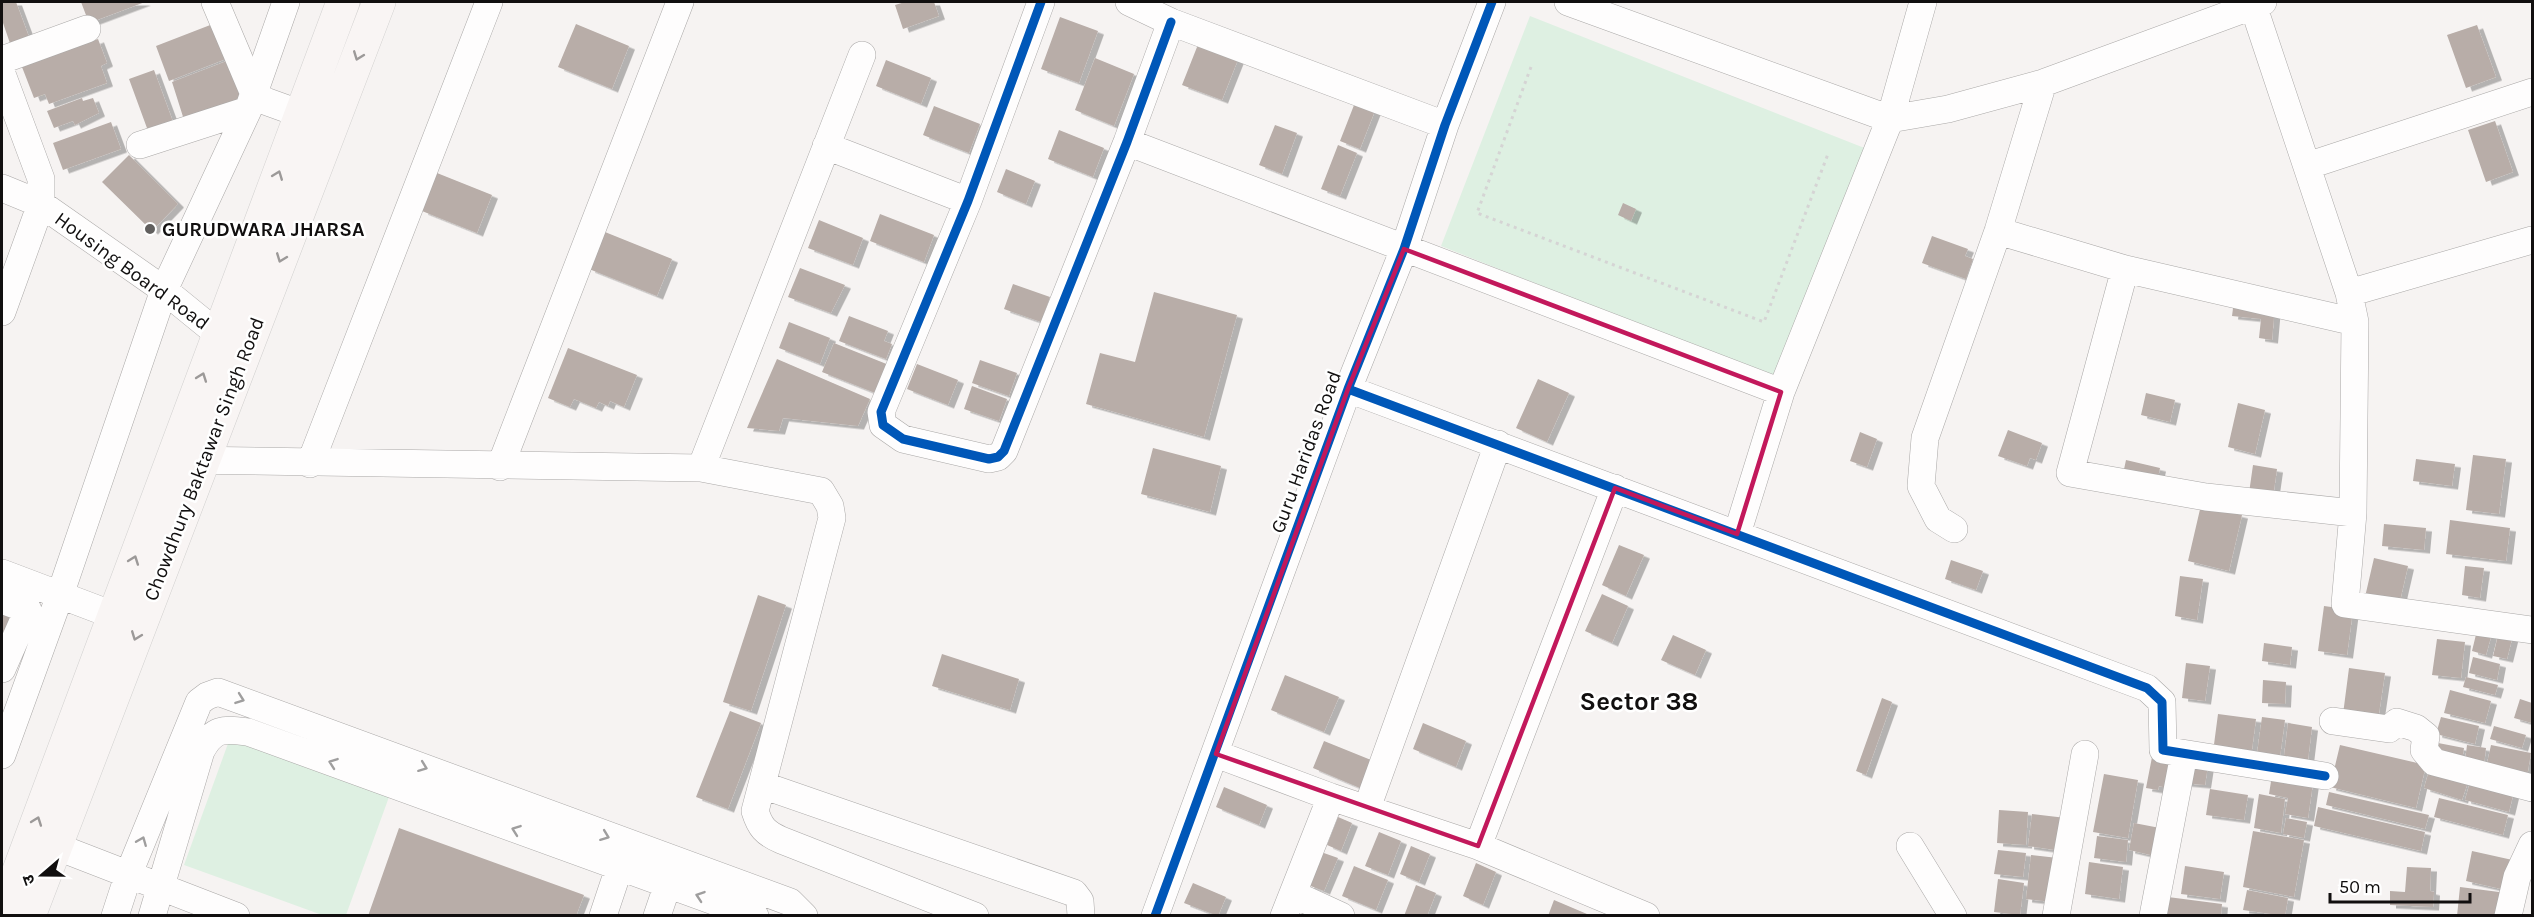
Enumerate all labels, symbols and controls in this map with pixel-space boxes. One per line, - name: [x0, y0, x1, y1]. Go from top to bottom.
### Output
- one-way arrow: [353, 50, 365, 61]
- one-way arrow: [271, 170, 283, 181]
- street label: Housing Board Road: [50, 207, 214, 335]
- place label: GURUDWARA JHARSA: [162, 218, 365, 241]
- marker: GURUDWARA JHARSA: [143, 222, 157, 236]
- one-way arrow: [275, 252, 288, 263]
- street label: Chowdhury Baktawar Singh Road: [139, 314, 269, 604]
- street label: Guru Haridas Road: [1266, 368, 1346, 536]
- one-way arrow: [195, 372, 207, 383]
- one-way arrow: [127, 555, 139, 566]
- one-way arrow: [131, 630, 143, 641]
- district label: Sector 38: [1580, 686, 1698, 717]
- one-way arrow: [234, 692, 245, 704]
- one-way arrow: [328, 757, 339, 770]
- one-way arrow: [417, 760, 428, 773]
- one-way arrow: [30, 816, 42, 827]
- one-way arrow: [511, 825, 522, 838]
- one-way arrow: [599, 829, 610, 841]
- one-way arrow: [135, 836, 147, 847]
- north arrow: [12, 845, 72, 905]
- scale bar: [2330, 866, 2470, 904]
- text: उ: [18, 872, 39, 888]
- text: 50 m: [2339, 876, 2381, 898]
- one-way arrow: [695, 891, 706, 904]

